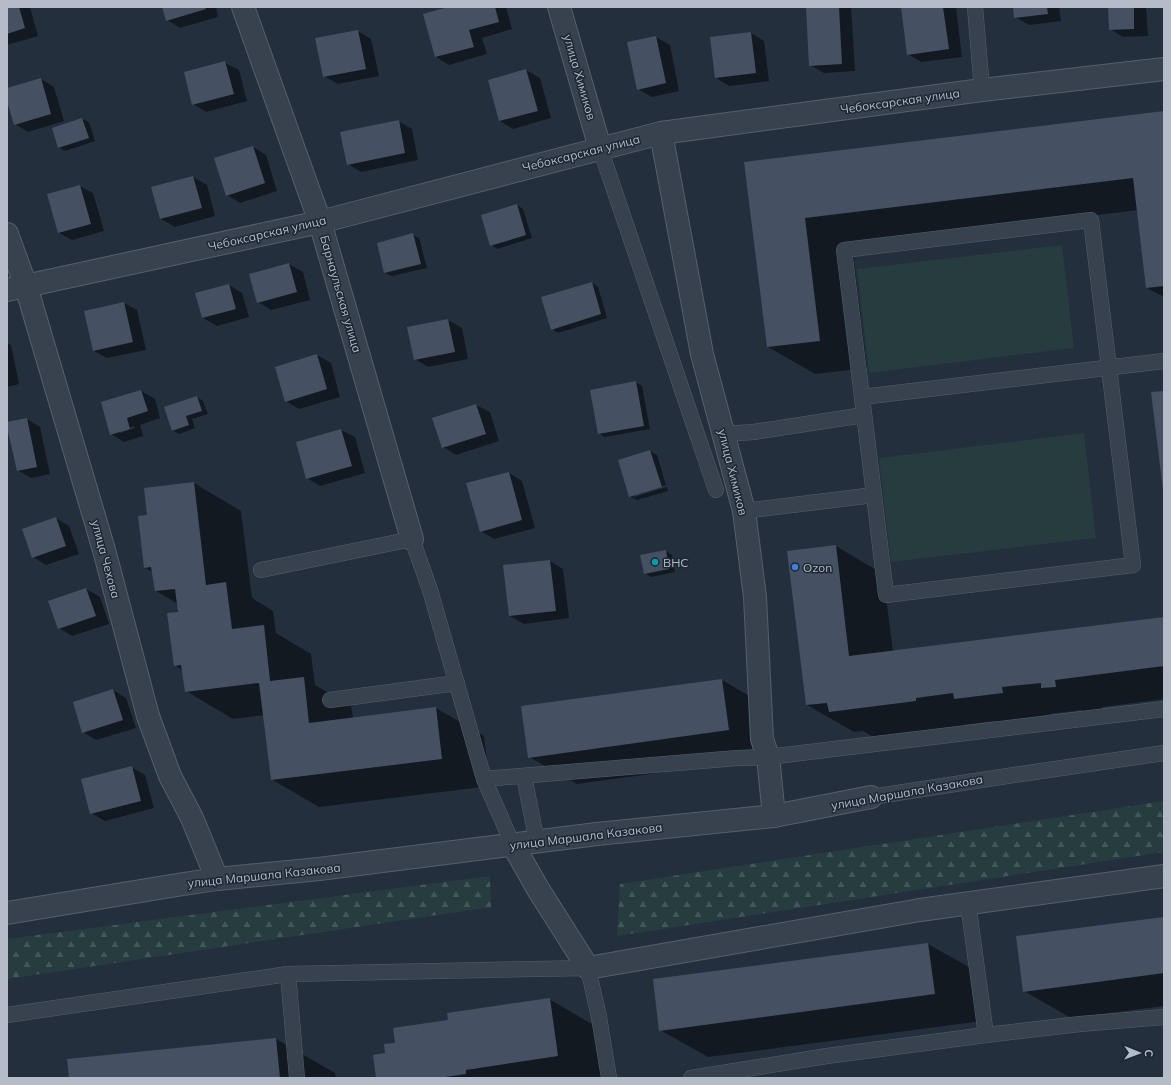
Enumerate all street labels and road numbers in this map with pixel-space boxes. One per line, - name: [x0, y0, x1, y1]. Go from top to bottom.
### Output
- street label: улица Химиков: [561, 32, 599, 122]
- street label: Чебоксарская улица: [839, 85, 961, 117]
- street label: Чебоксарская улица: [521, 131, 641, 175]
- street label: Чебоксарская улица: [207, 212, 327, 254]
- street label: Барнаульская улица: [317, 234, 365, 354]
- street label: улица Химиков: [715, 427, 751, 517]
- street label: улица Чехова: [88, 518, 124, 600]
- street label: улица Маршала Казакова: [830, 771, 984, 813]
- street label: улица Маршала Казакова: [509, 819, 663, 853]
- street label: улица Маршала Казакова: [187, 860, 341, 890]

